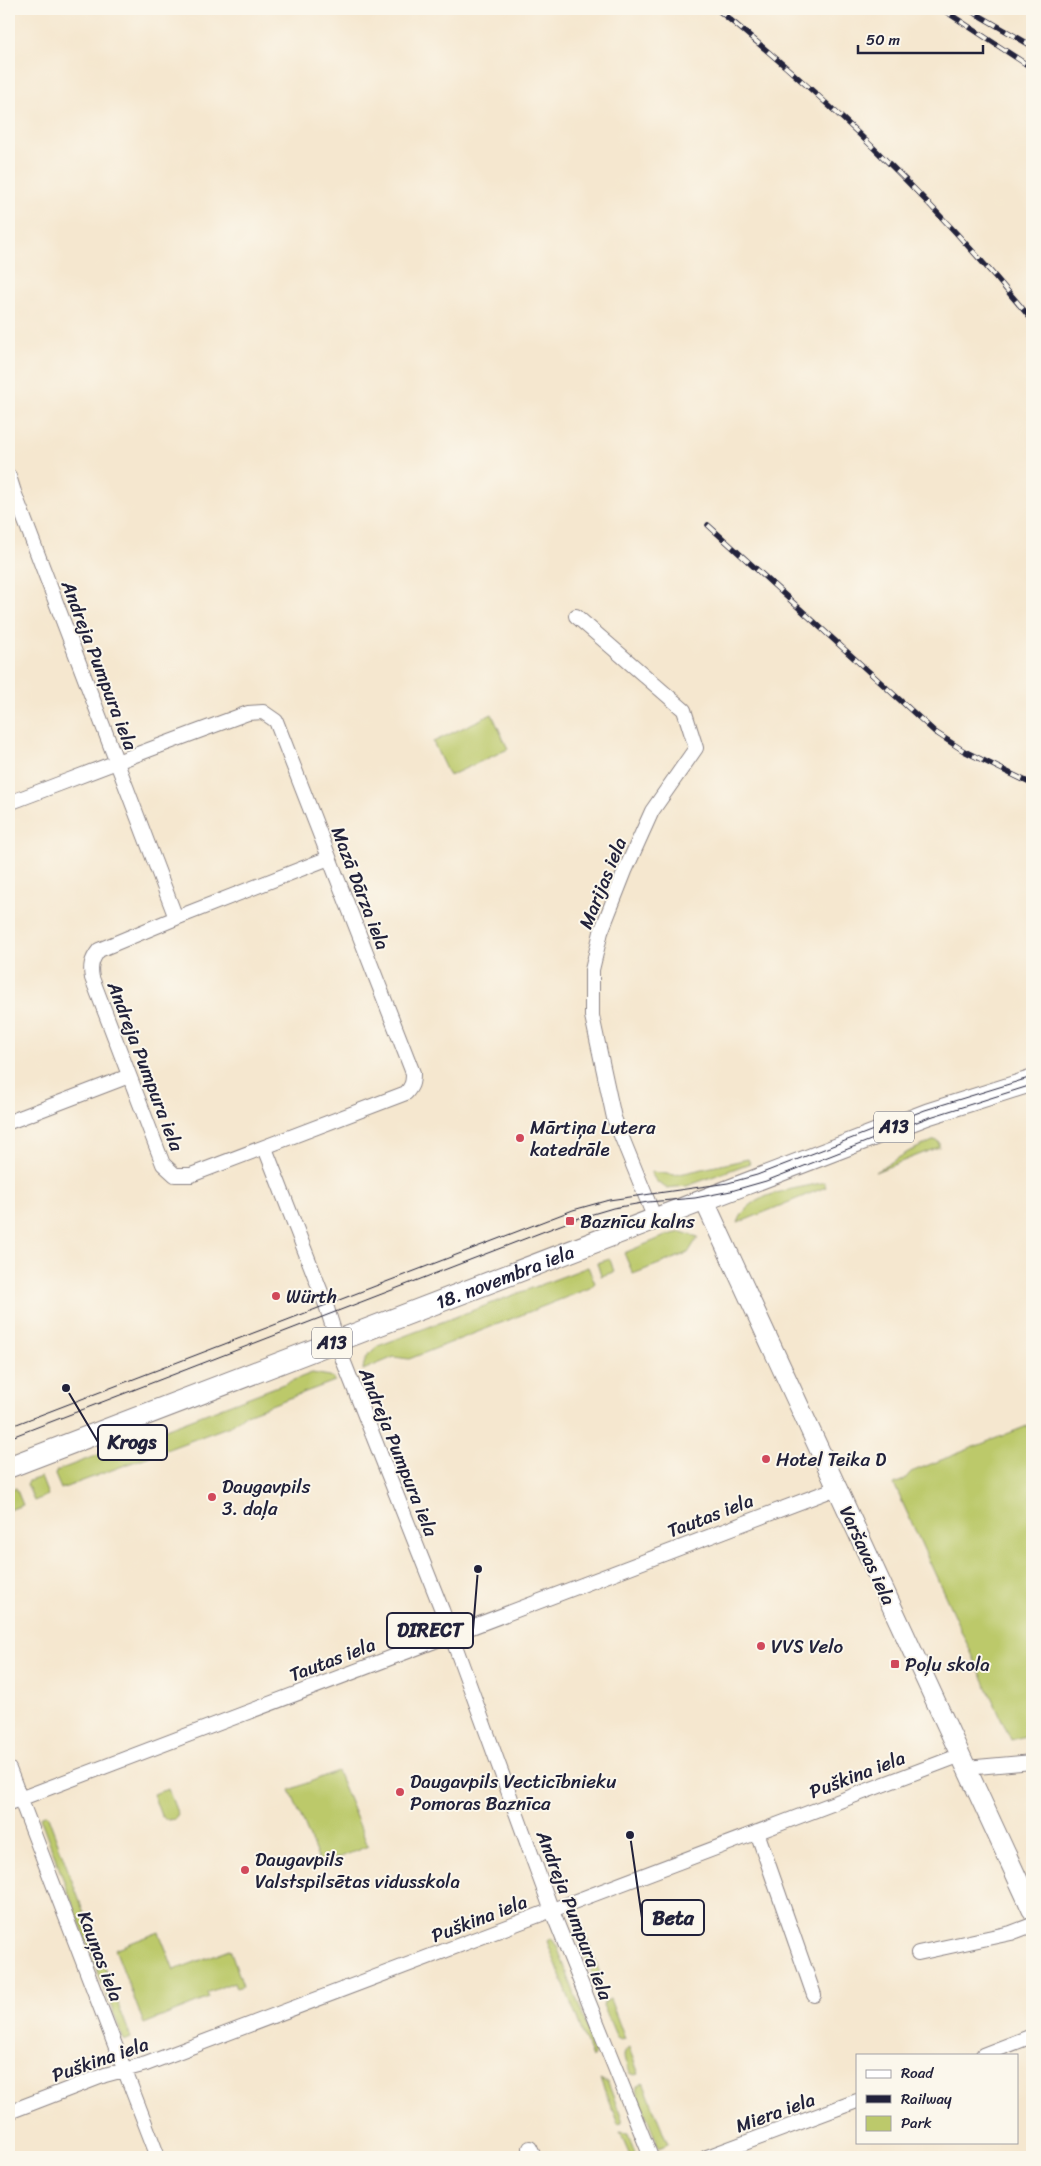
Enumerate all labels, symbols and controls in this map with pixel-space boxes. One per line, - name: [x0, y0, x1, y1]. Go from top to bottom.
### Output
- scale bar: [858, 22, 984, 54]
- text: 50 m: [866, 27, 901, 53]
- street label: Andreja Pumpura iela: [52, 574, 147, 755]
- street label: Mazā Dārza iela: [322, 822, 399, 955]
- street label: Marijas iela: [569, 832, 636, 934]
- street label: Andreja Pumpura iela: [98, 975, 193, 1156]
- place label: Mārtiņa Lutera katedrāle: [530, 1111, 656, 1166]
- road number: A13: [874, 1112, 914, 1142]
- marker: Mārtiņa Lutera katedrāle: [514, 1132, 526, 1144]
- place label: Baznīcu kalns: [580, 1205, 695, 1238]
- marker: Baznīcu kalns: [564, 1215, 576, 1227]
- street label: 18. novembra iela: [431, 1235, 579, 1319]
- place label: Würth: [286, 1280, 337, 1313]
- marker: Würth: [270, 1290, 282, 1302]
- road number: A13: [312, 1328, 352, 1359]
- street label: Andreja Pumpura iela: [349, 1362, 448, 1542]
- callout: Krogs: [98, 1425, 167, 1460]
- text: Krogs: [107, 1425, 157, 1460]
- place label: Hotel Teika D: [776, 1443, 887, 1476]
- marker: Hotel Teika D: [760, 1453, 772, 1465]
- place label: Daugavpils 3. daļa: [222, 1470, 311, 1525]
- street label: Tautas iela: [662, 1484, 759, 1547]
- marker: Daugavpils 3. daļa: [206, 1491, 218, 1503]
- street label: Varšavas iela: [830, 1500, 905, 1611]
- callout: DIRECT: [387, 1613, 473, 1648]
- text: DIRECT: [397, 1613, 465, 1648]
- street label: Tautas iela: [284, 1628, 381, 1691]
- place label: VVS Velo: [771, 1630, 844, 1663]
- marker: VVS Velo: [755, 1640, 767, 1652]
- place label: Poļu skola: [905, 1648, 990, 1681]
- marker: Poļu skola: [889, 1658, 901, 1670]
- street label: Puškina iela: [804, 1741, 910, 1808]
- place label: Daugavpils Vecticībnieku Pomoras Baznīca: [410, 1765, 616, 1820]
- marker: Daugavpils Vecticībnieku Pomoras Baznīca: [394, 1786, 406, 1798]
- street label: Andreja Pumpura iela: [527, 1824, 622, 2005]
- place label: Daugavpils Valstspilsētas vidusskola: [255, 1843, 461, 1898]
- marker: Daugavpils Valstspilsētas vidusskola: [239, 1864, 251, 1876]
- street label: Puškina iela: [426, 1885, 532, 1952]
- callout: Beta: [642, 1900, 704, 1935]
- text: Beta: [652, 1901, 695, 1936]
- street label: Kauņas iela: [68, 1906, 133, 2007]
- street label: Puškina iela: [47, 2027, 153, 2091]
- legend: [856, 2054, 1018, 2144]
- text: Road: [901, 2060, 934, 2086]
- street label: Miera iela: [731, 2083, 820, 2142]
- text: Railway: [901, 2086, 952, 2112]
- text: Park: [901, 2110, 932, 2136]

